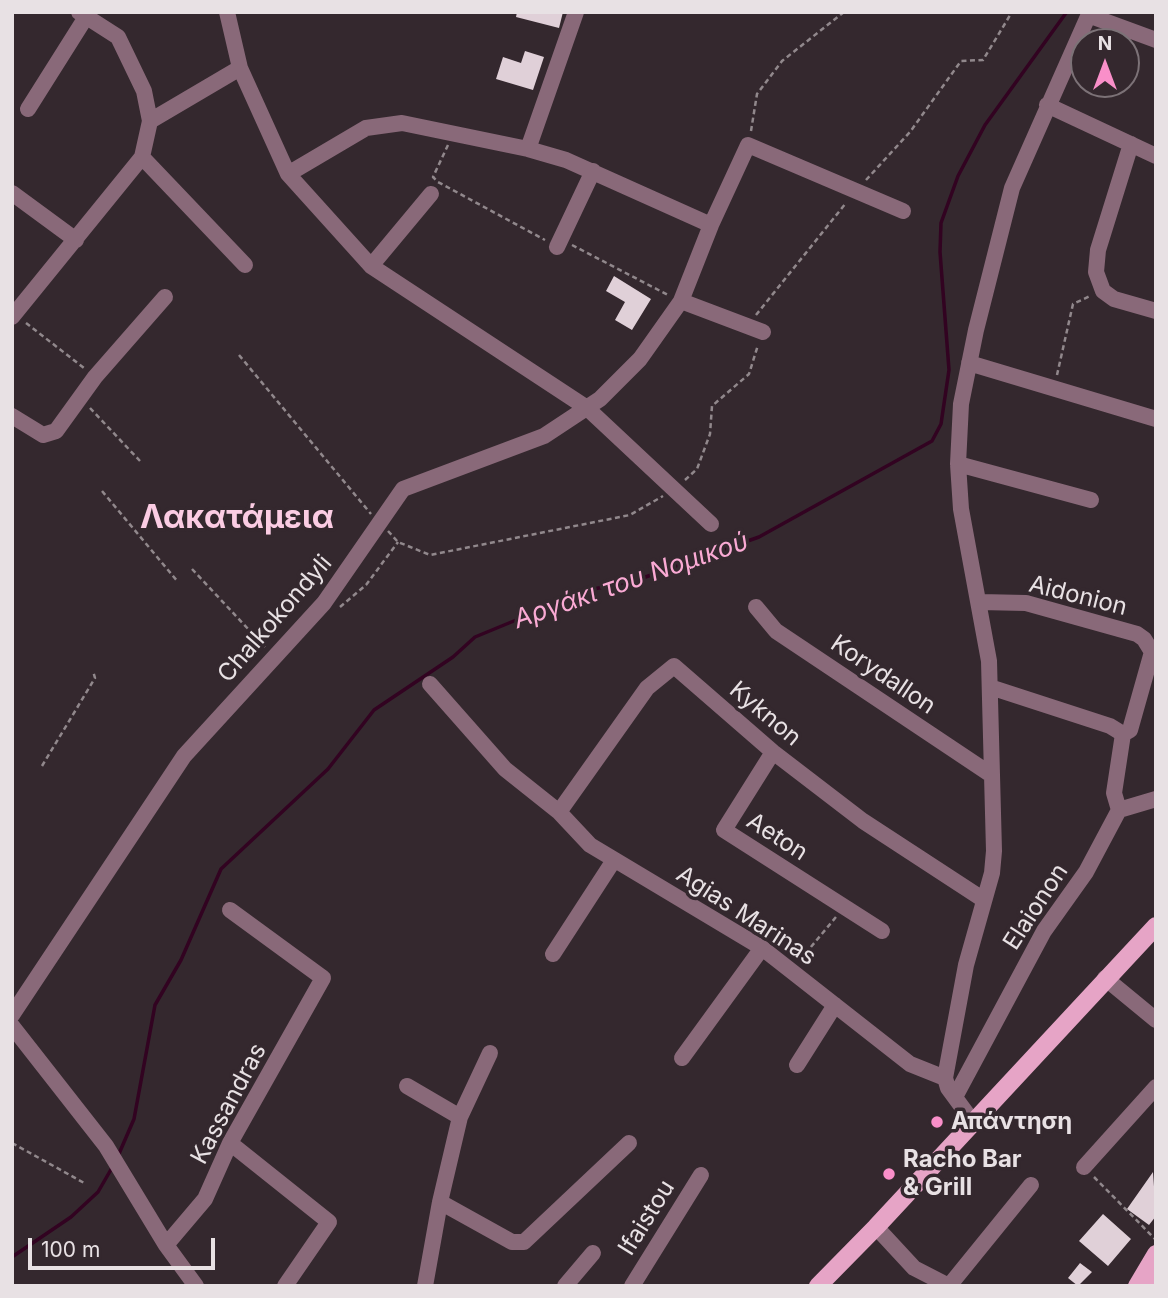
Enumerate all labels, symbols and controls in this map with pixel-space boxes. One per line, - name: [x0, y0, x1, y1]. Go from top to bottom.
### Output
- north arrow: [1070, 28, 1140, 98]
- text: N: [1098, 32, 1112, 55]
- district label: Λακατάμεια: [140, 499, 334, 537]
- water label: Αργάκι του Νομικού: [510, 526, 752, 636]
- street label: Chalkokondyli: [212, 549, 338, 689]
- street label: Aidonion: [1026, 570, 1130, 622]
- street label: Korydallon: [825, 629, 941, 721]
- street label: Kyknon: [723, 676, 807, 752]
- street label: Aeton: [741, 807, 813, 867]
- street label: Elaionon: [998, 859, 1074, 955]
- street label: Agias Marinas: [671, 860, 821, 972]
- street label: Kassandras: [185, 1039, 273, 1169]
- place label: Απάντηση: [951, 1108, 1072, 1136]
- marker: Απάντηση: [929, 1114, 945, 1130]
- place label: Racho Bar & Grill: [903, 1146, 1022, 1202]
- marker: Racho Bar & Grill: [881, 1166, 897, 1182]
- street label: Ifaistou: [613, 1175, 681, 1261]
- scale bar: [32, 1224, 219, 1268]
- text: 100 m: [41, 1237, 100, 1262]

